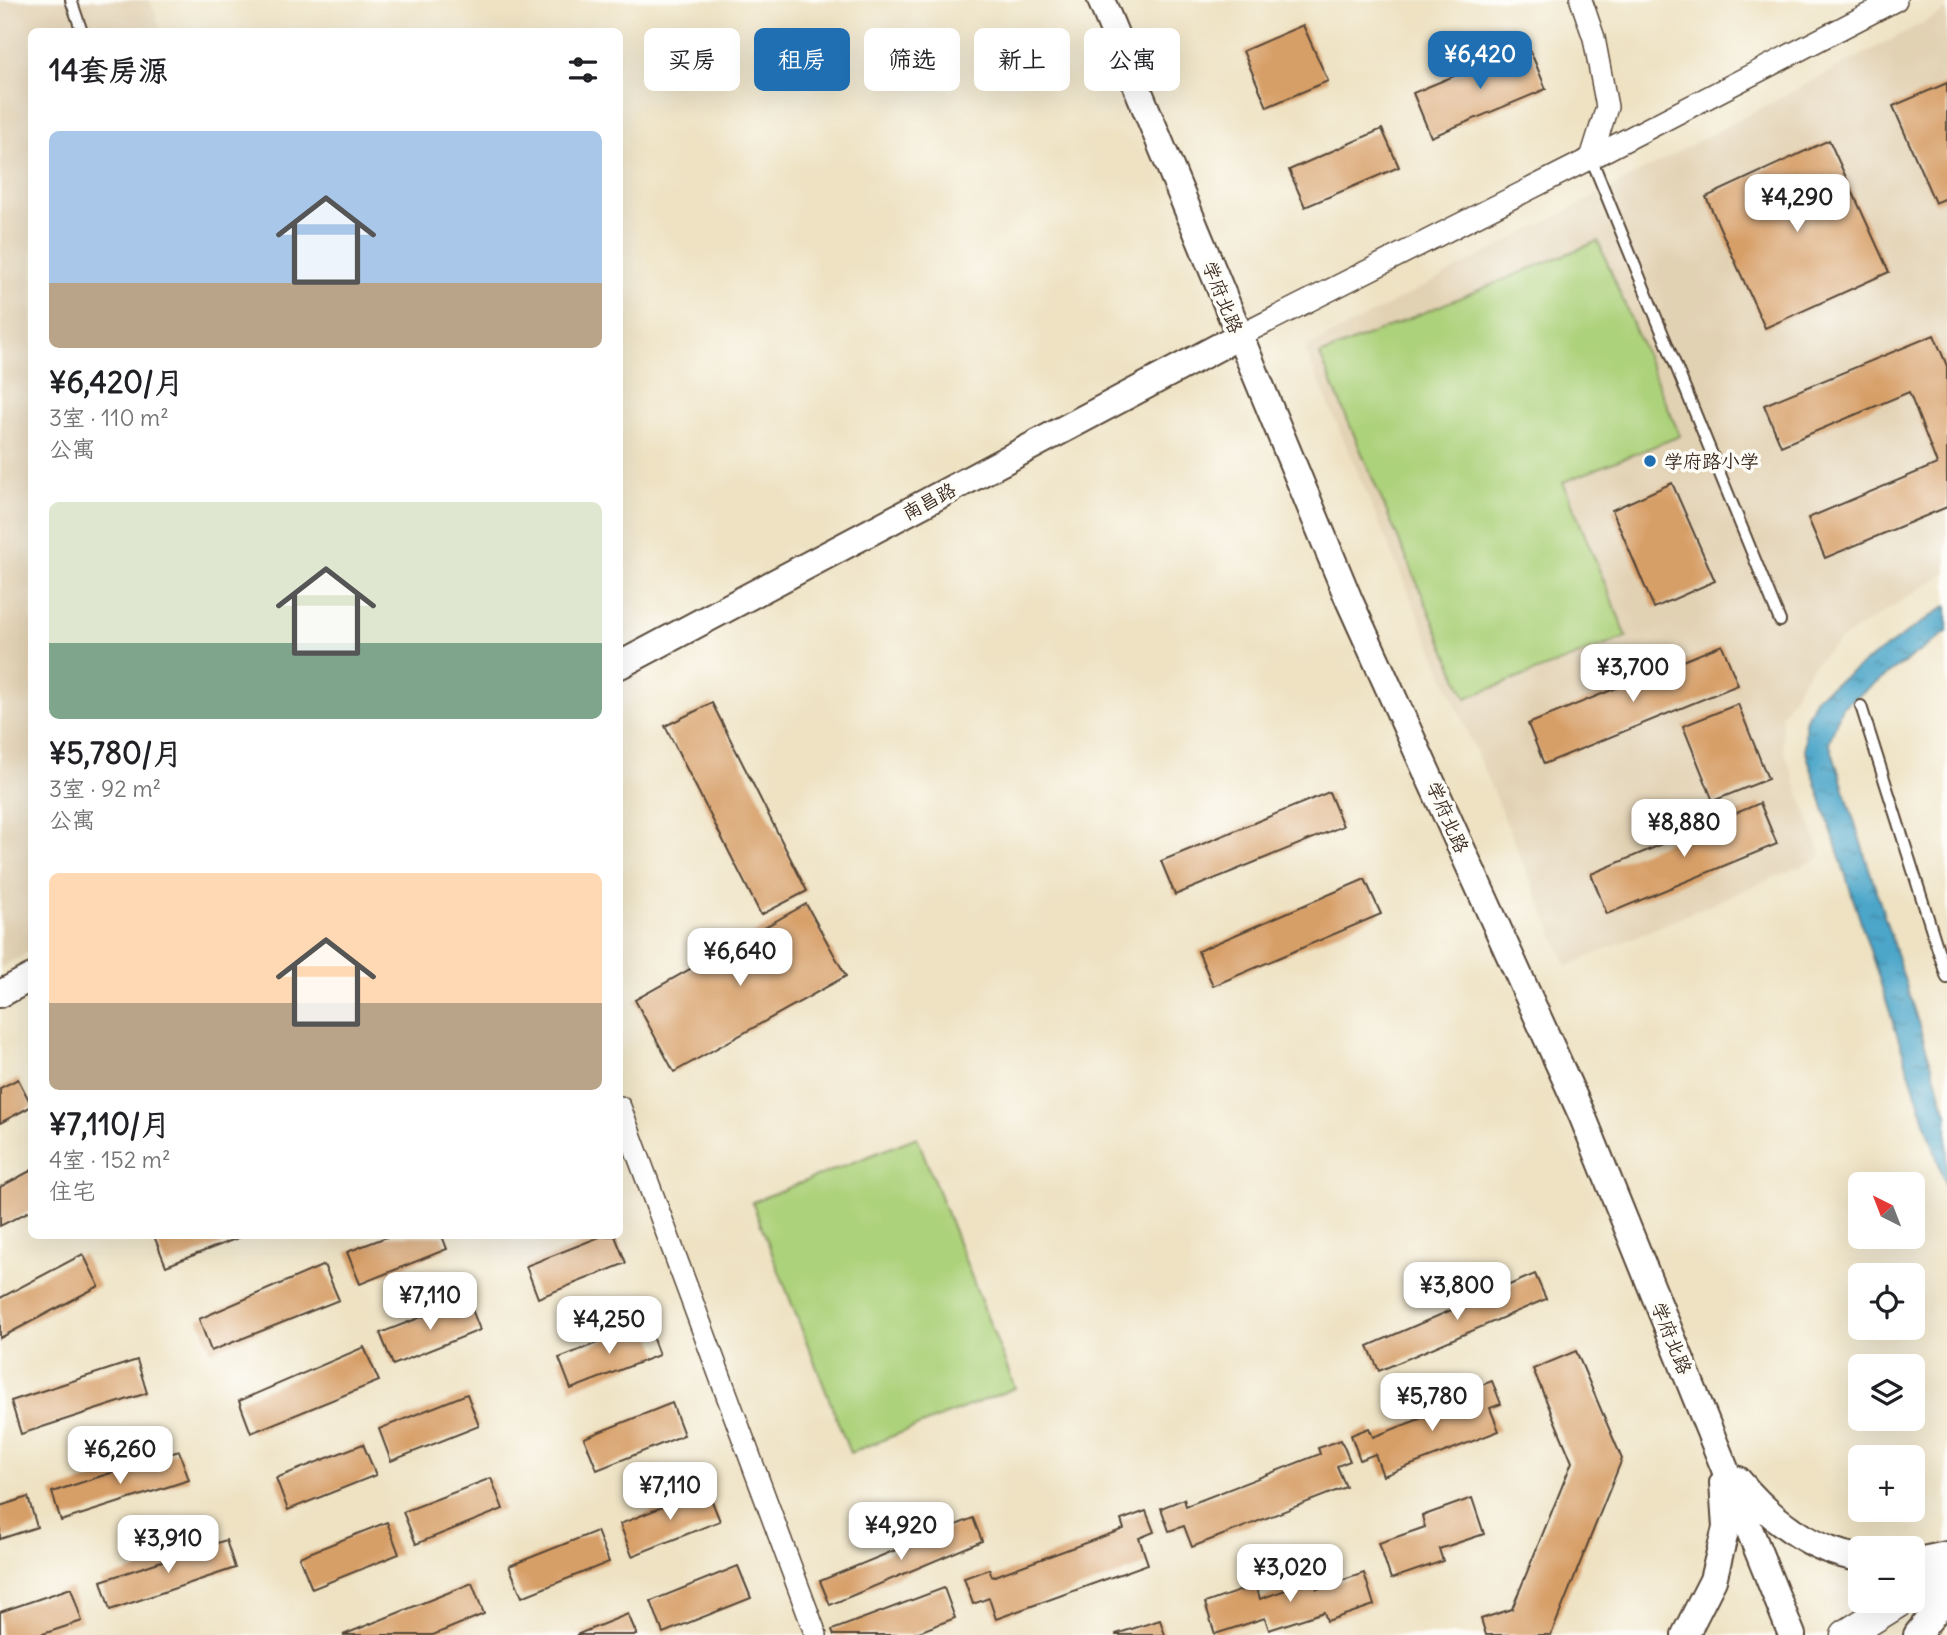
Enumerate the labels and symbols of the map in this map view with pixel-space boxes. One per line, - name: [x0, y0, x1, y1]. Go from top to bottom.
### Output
- pin: ¥6,420: [1423, 32, 1537, 91]
- pin: ¥4,290: [1740, 174, 1854, 234]
- street label: 学府北路: [1198, 257, 1248, 337]
- place label: 学府路小学: [1664, 449, 1759, 473]
- marker: 学府路小学: [1642, 453, 1658, 469]
- street label: 南昌路: [898, 477, 960, 525]
- pin: ¥3,700: [1576, 644, 1690, 704]
- street label: 学府北路: [1422, 777, 1474, 857]
- pin: ¥8,880: [1627, 800, 1741, 859]
- pin: ¥6,640: [683, 928, 797, 988]
- north arrow: [1848, 1172, 1925, 1250]
- pin: ¥3,800: [1400, 1262, 1514, 1322]
- pin: ¥7,110: [373, 1272, 487, 1332]
- pin: ¥4,250: [552, 1296, 666, 1356]
- street label: 学府北路: [1647, 1298, 1697, 1378]
- pin: ¥5,780: [1375, 1374, 1489, 1433]
- pin: ¥6,260: [63, 1426, 177, 1486]
- pin: ¥7,110: [613, 1462, 727, 1522]
- pin: ¥4,920: [844, 1502, 958, 1562]
- pin: ¥3,910: [111, 1516, 225, 1575]
- pin: ¥3,020: [1233, 1544, 1347, 1604]

